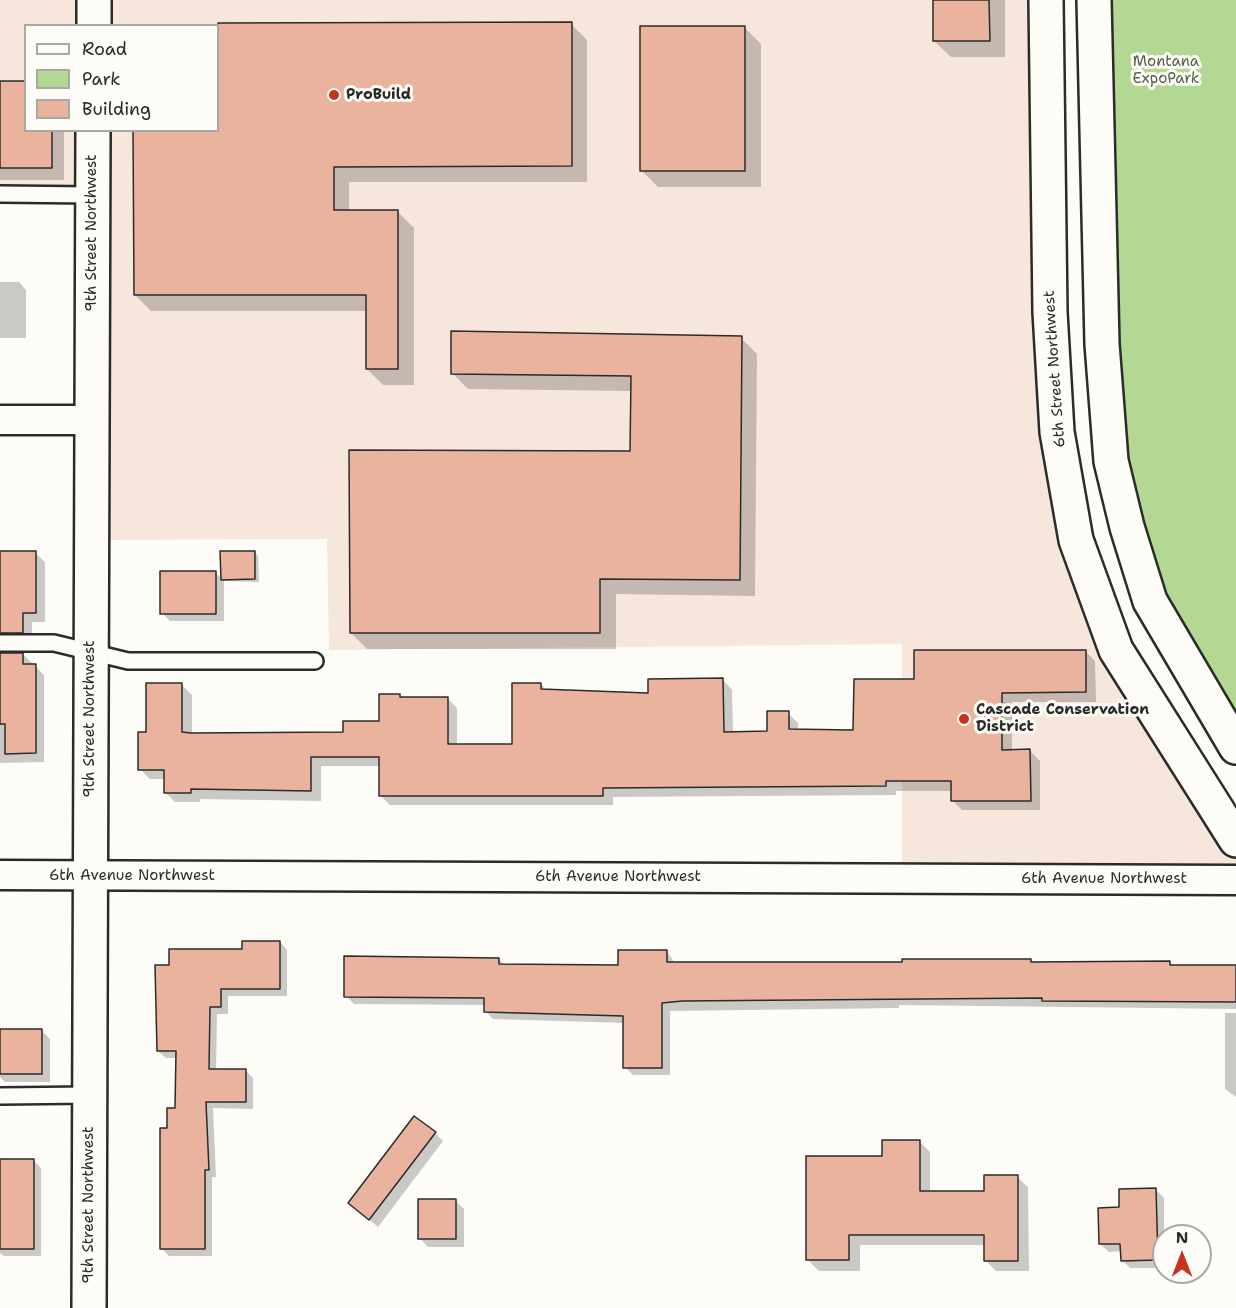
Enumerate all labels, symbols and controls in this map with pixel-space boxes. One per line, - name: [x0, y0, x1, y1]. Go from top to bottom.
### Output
- legend: [24, 24, 219, 132]
- text: Road: [82, 37, 127, 61]
- park label: Montana ExpoPark: [1133, 53, 1199, 88]
- text: Park: [82, 67, 121, 91]
- place label: ProBuild: [346, 86, 411, 104]
- marker: ProBuild: [327, 88, 341, 102]
- text: Building: [82, 97, 151, 121]
- street label: 9th Street Northwest: [83, 154, 101, 312]
- street label: 6th Street Northwest: [1041, 290, 1069, 448]
- street label: 9th Street Northwest: [81, 640, 99, 798]
- place label: Cascade Conservation District: [976, 701, 1149, 736]
- marker: Cascade Conservation District: [957, 712, 971, 726]
- street label: 6th Avenue Northwest: [49, 867, 215, 885]
- street label: 6th Avenue Northwest: [535, 868, 701, 886]
- street label: 6th Avenue Northwest: [1021, 870, 1187, 888]
- street label: 9th Street Northwest: [80, 1126, 98, 1284]
- north arrow: [1152, 1224, 1212, 1284]
- text: N: [1176, 1227, 1188, 1248]

